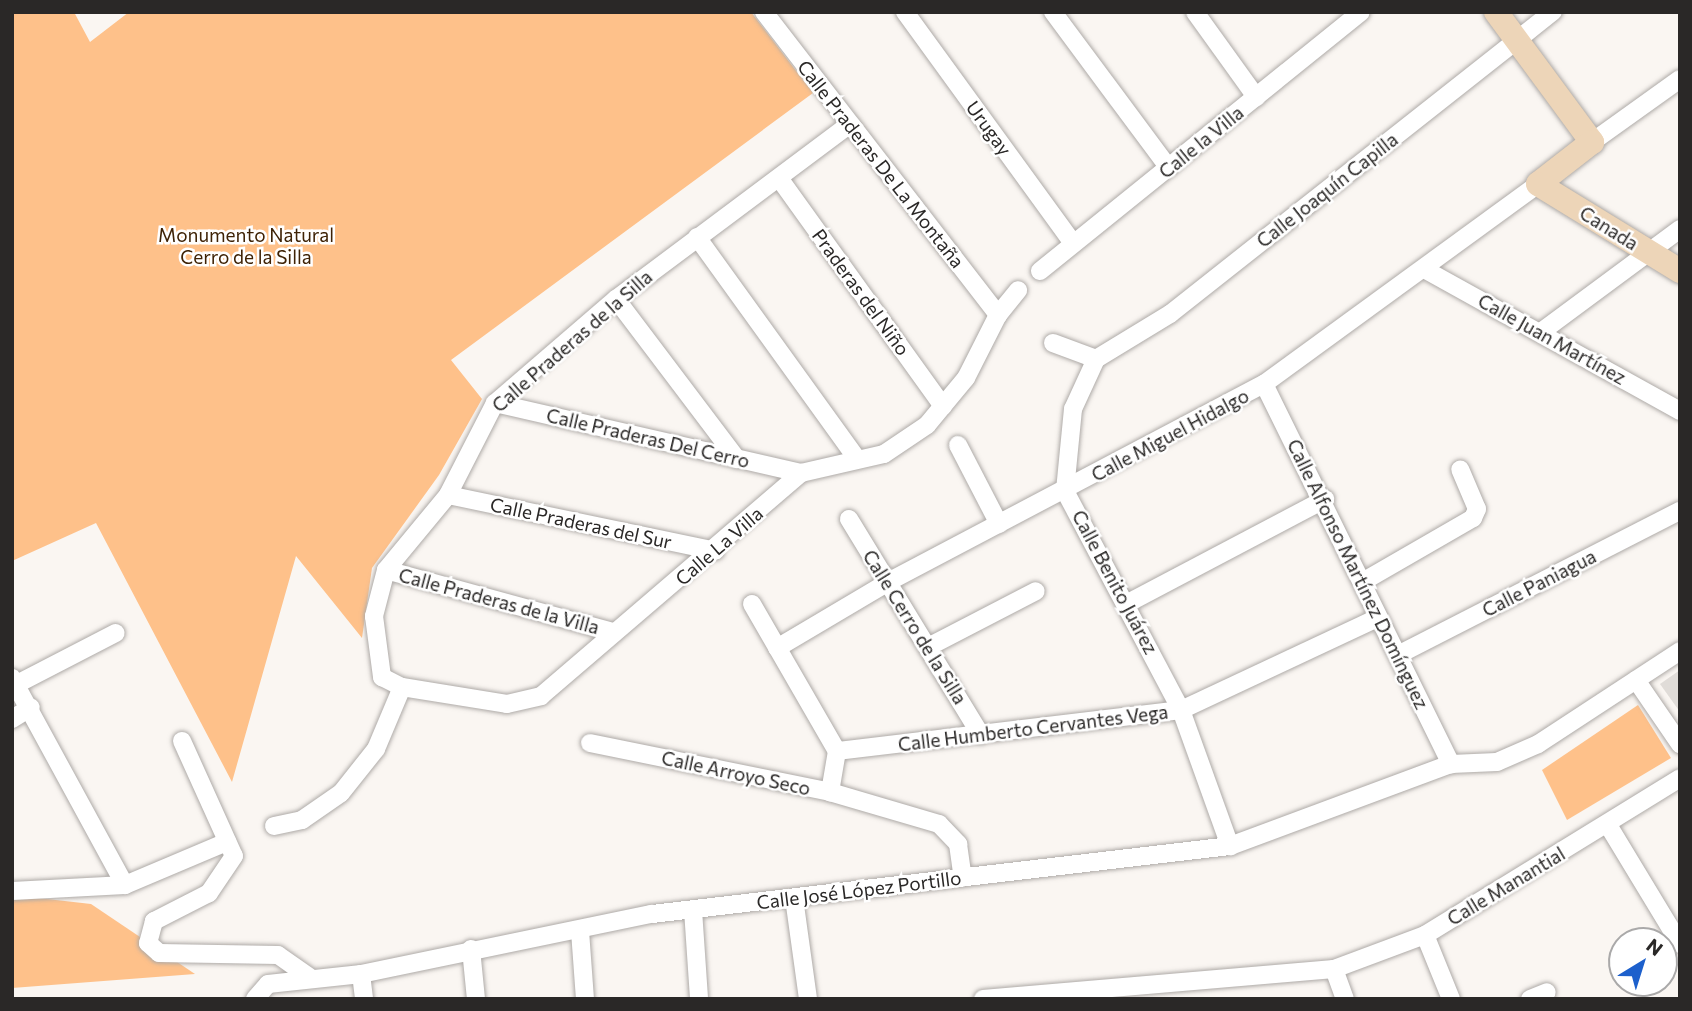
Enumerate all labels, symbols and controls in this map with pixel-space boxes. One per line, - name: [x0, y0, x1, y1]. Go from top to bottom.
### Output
- street label: Calle Praderas De La Montaña: [793, 56, 969, 272]
- street label: Urugay: [962, 96, 1016, 160]
- street label: Calle la Villa: [1154, 101, 1248, 183]
- street label: Calle Joaquín Capilla: [1252, 128, 1402, 252]
- street label: Canada: [1576, 201, 1642, 255]
- park label: Monumento Natural Cerro de la Silla: [158, 224, 334, 268]
- street label: Praderas del Niño: [807, 224, 915, 360]
- street label: Calle Praderas de la Silla: [487, 265, 657, 417]
- street label: Calle Juan Martínez: [1474, 289, 1630, 389]
- street label: Calle Miguel Hidalgo: [1087, 384, 1253, 486]
- street label: Calle Praderas Del Cerro: [544, 404, 752, 472]
- street label: Calle Alfonso Martínez Domínguez: [1283, 435, 1433, 713]
- street label: Calle Praderas del Sur: [488, 493, 674, 553]
- street label: Calle La Villa: [671, 502, 767, 590]
- street label: Calle Benito Juárez: [1067, 506, 1163, 658]
- street label: Calle Paniagua: [1478, 545, 1600, 621]
- street label: Calle Cerro de la Silla: [858, 546, 972, 708]
- street label: Calle Praderas de la Villa: [396, 563, 602, 639]
- street label: Calle Humberto Cervantes Vega: [897, 700, 1169, 756]
- street label: Calle Arroyo Seco: [659, 746, 813, 800]
- street label: Calle Manantial: [1443, 842, 1569, 930]
- street label: Calle José López Portillo: [755, 866, 963, 914]
- north arrow: [1608, 927, 1678, 997]
- text: N: [1642, 933, 1668, 960]

